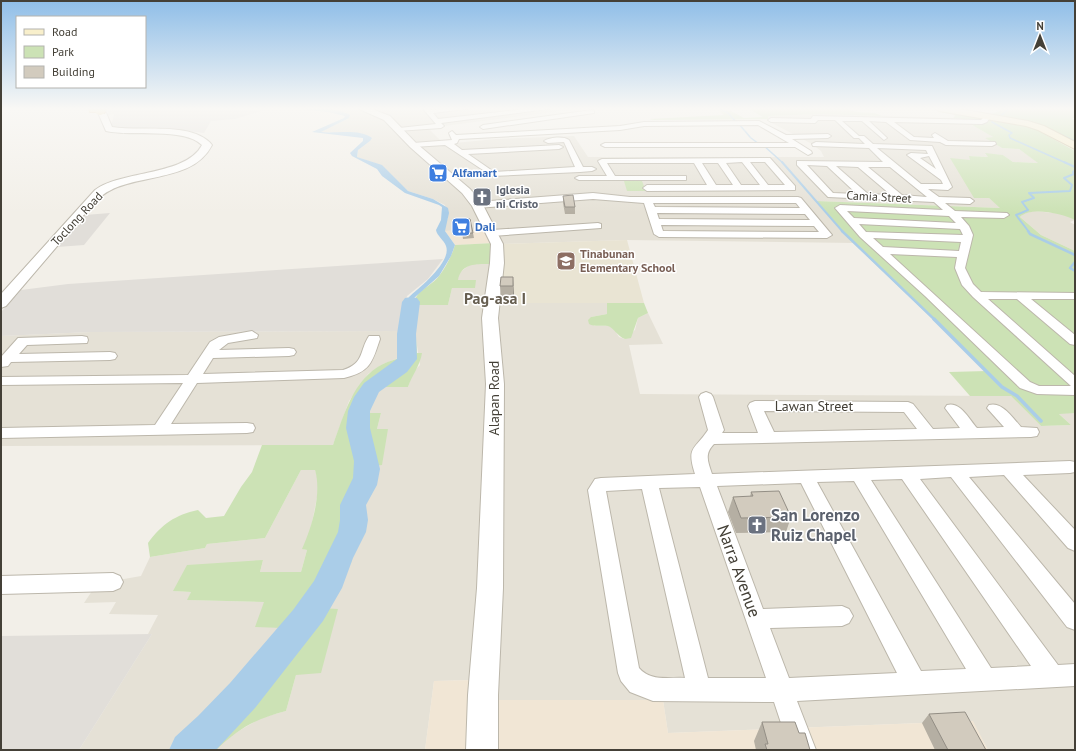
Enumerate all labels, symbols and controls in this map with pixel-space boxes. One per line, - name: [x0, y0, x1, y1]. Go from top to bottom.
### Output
- legend: [16, 16, 146, 88]
- north arrow: [1020, 16, 1060, 56]
- text: N: [1036, 19, 1044, 33]
- text: Road: [52, 24, 77, 39]
- text: Park: [52, 44, 74, 59]
- text: Building: [52, 64, 95, 79]
- supermarket icon: Alfamart: [427, 162, 449, 184]
- place label: Alfamart: [452, 165, 498, 180]
- place label: Iglesia ni Cristo: [496, 182, 539, 211]
- church icon: Iglesia ni Cristo: [471, 186, 493, 208]
- street label: Camia Street: [846, 187, 912, 206]
- street label: Toclong Road: [48, 188, 105, 249]
- supermarket icon: Dali: [450, 216, 472, 238]
- place label: Dali: [475, 219, 495, 234]
- place label: Tinabunan Elementary School: [580, 246, 676, 275]
- school or university icon: Tinabunan Elementary School: [555, 250, 577, 272]
- district label: Pag-asa I: [464, 288, 526, 308]
- street label: Alapan Road: [485, 361, 503, 435]
- street label: Lawan Street: [775, 397, 853, 415]
- place label: San Lorenzo Ruiz Chapel: [771, 504, 860, 546]
- church icon: San Lorenzo Ruiz Chapel: [746, 514, 768, 536]
- street label: Narra Avenue: [712, 522, 766, 620]

